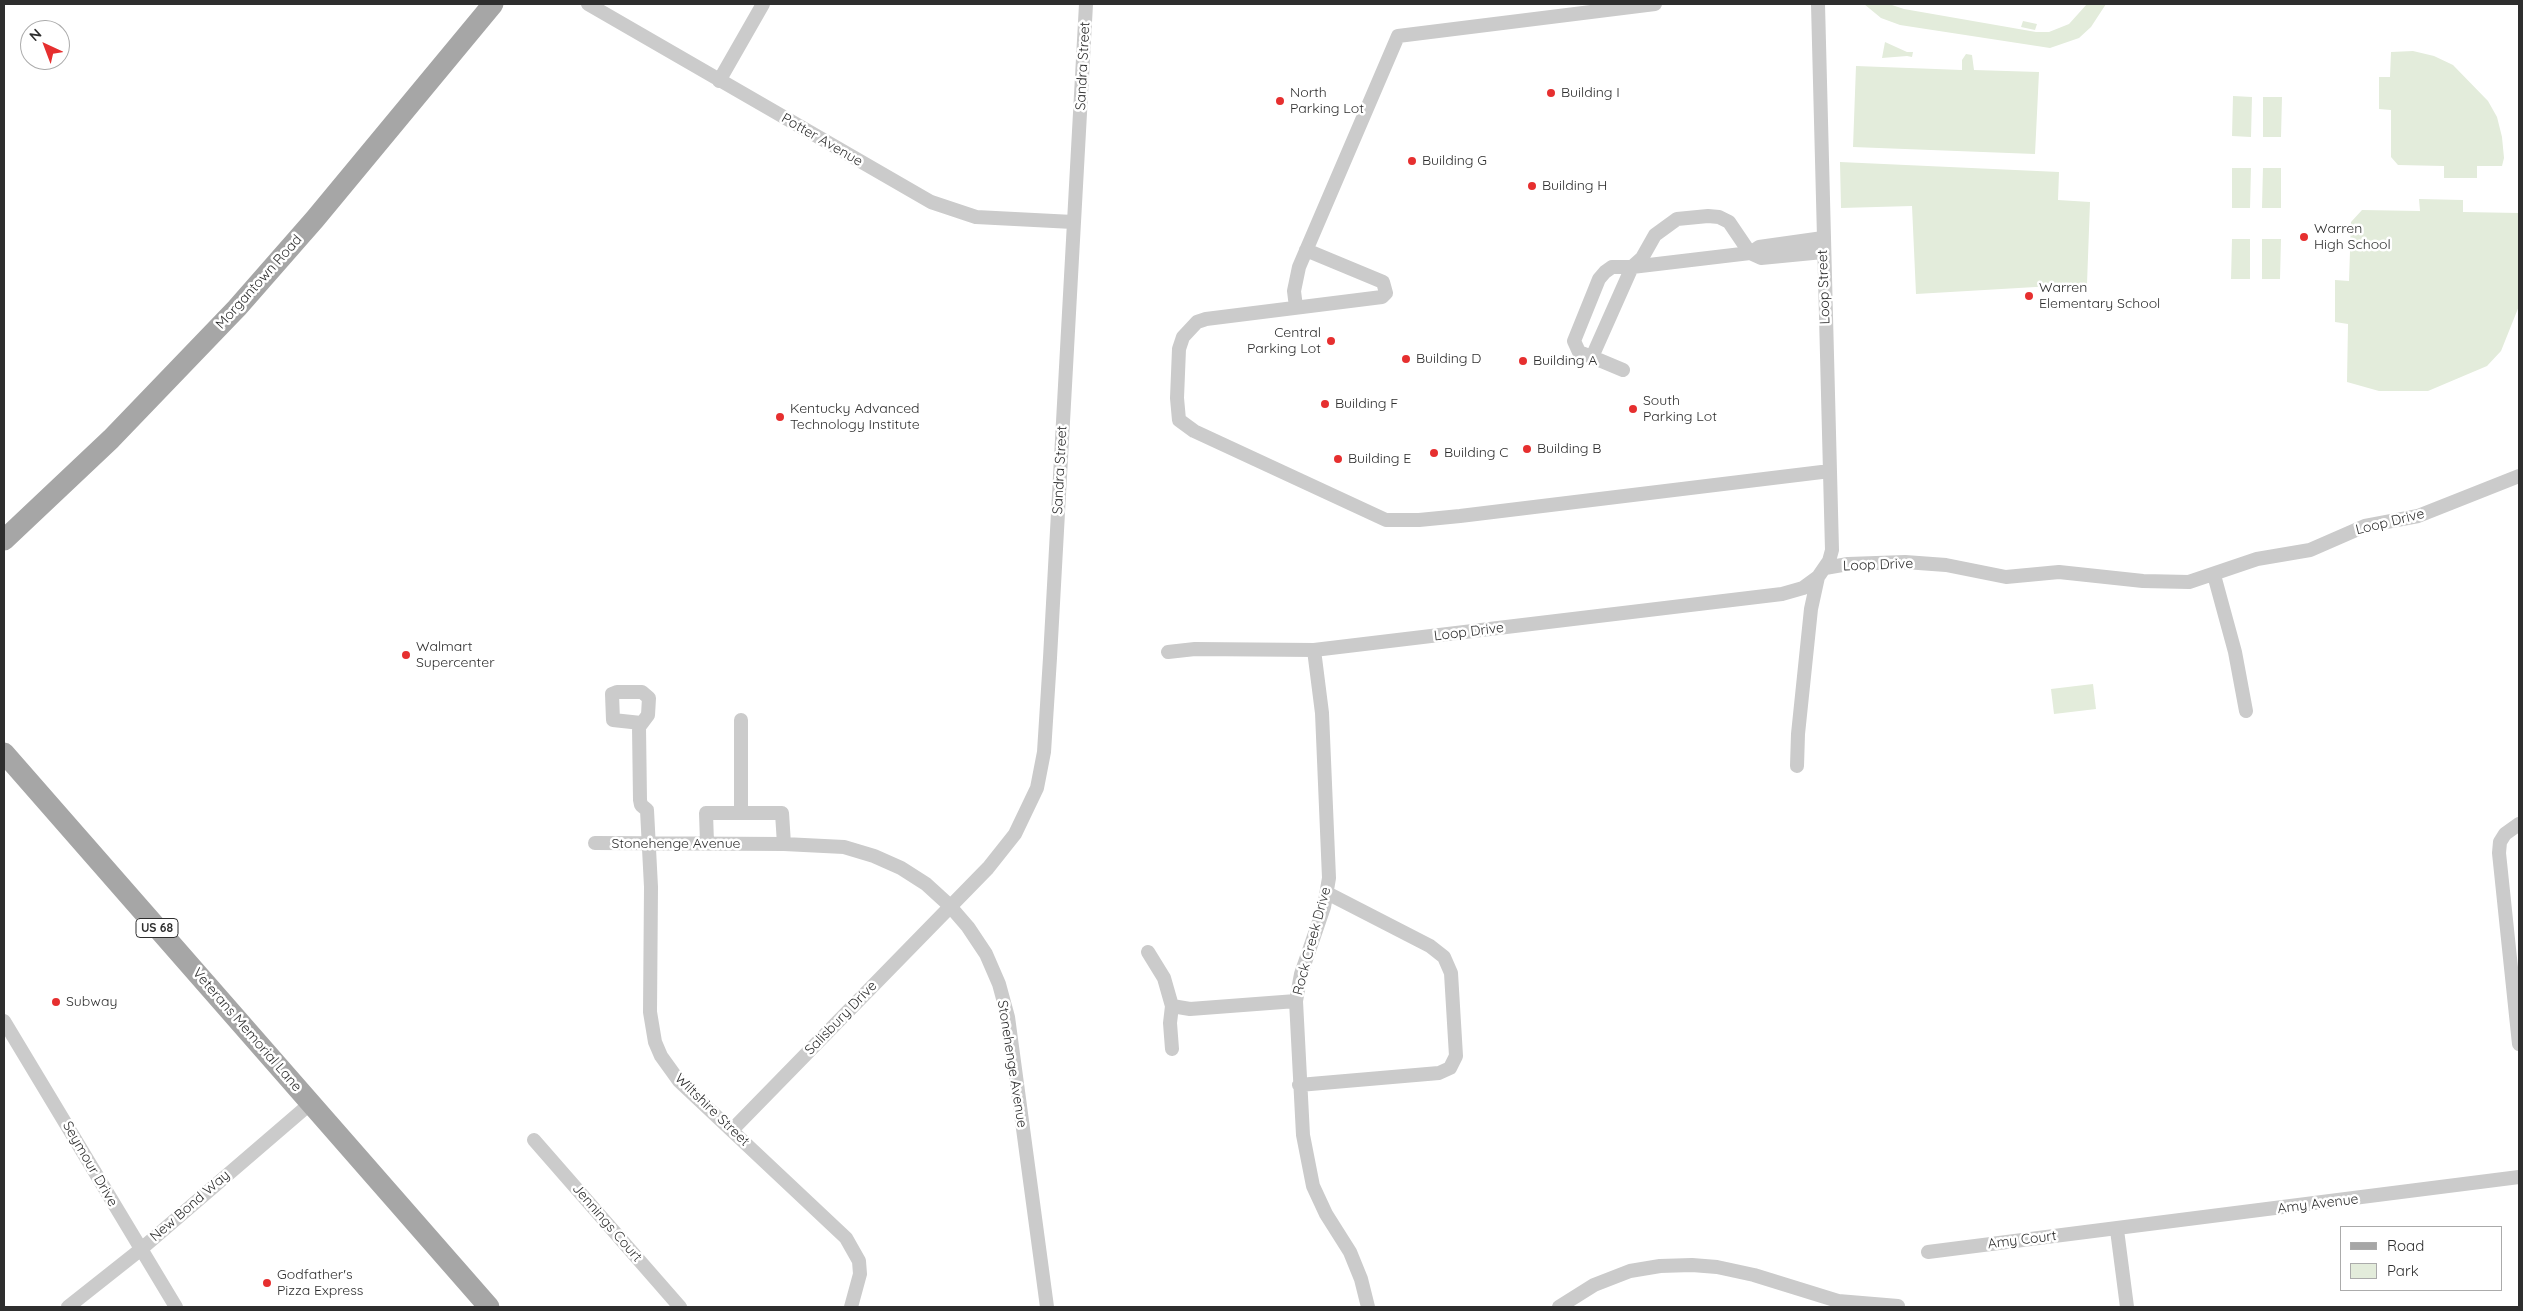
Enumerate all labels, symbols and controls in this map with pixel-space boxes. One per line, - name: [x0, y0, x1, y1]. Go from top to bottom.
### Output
- north arrow: [20, 20, 70, 70]
- street label: Sandra Street: [1072, 21, 1094, 111]
- text: N: [26, 25, 45, 45]
- place label: North Parking Lot: [1290, 85, 1364, 118]
- place label: Building I: [1561, 85, 1620, 101]
- marker: Building I: [1545, 87, 1557, 99]
- marker: North Parking Lot: [1274, 95, 1286, 107]
- street label: Potter Avenue: [778, 110, 866, 170]
- place label: Building G: [1422, 153, 1487, 169]
- marker: Building G: [1406, 155, 1418, 167]
- place label: Building H: [1542, 178, 1607, 194]
- marker: Building H: [1526, 180, 1538, 192]
- place label: Warren High School: [2314, 221, 2391, 253]
- marker: Warren High School: [2298, 231, 2310, 243]
- street label: Morgantown Road: [212, 232, 306, 332]
- street label: Loop Street: [1814, 249, 1834, 325]
- place label: Warren Elementary School: [2039, 280, 2160, 312]
- marker: Warren Elementary School: [2023, 290, 2035, 302]
- place label: Central Parking Lot: [1247, 325, 1321, 358]
- marker: Central Parking Lot: [1325, 335, 1337, 347]
- place label: Building D: [1416, 351, 1481, 367]
- marker: Building D: [1400, 353, 1412, 365]
- place label: Building A: [1533, 353, 1597, 369]
- marker: Building A: [1517, 355, 1529, 367]
- place label: South Parking Lot: [1643, 393, 1717, 426]
- place label: Building F: [1335, 396, 1398, 412]
- marker: Building F: [1319, 398, 1331, 410]
- place label: Kentucky Advanced Technology Institute: [790, 401, 920, 434]
- marker: South Parking Lot: [1627, 403, 1639, 415]
- marker: Kentucky Advanced Technology Institute: [774, 411, 786, 423]
- street label: Sandra Street: [1049, 425, 1071, 515]
- place label: Building B: [1537, 441, 1601, 457]
- marker: Building B: [1521, 443, 1533, 455]
- place label: Building C: [1444, 445, 1508, 461]
- marker: Building C: [1428, 447, 1440, 459]
- place label: Building E: [1348, 451, 1411, 467]
- marker: Building E: [1332, 453, 1344, 465]
- street label: Loop Drive: [2354, 505, 2426, 539]
- street label: Loop Drive: [1843, 555, 1913, 575]
- street label: Loop Drive: [1433, 619, 1505, 645]
- place label: Walmart Supercenter: [416, 639, 495, 672]
- marker: Walmart Supercenter: [400, 649, 412, 661]
- street label: Stonehenge Avenue: [611, 836, 741, 852]
- street label: Rock Creek Drive: [1289, 885, 1335, 997]
- road number: US 68: [136, 918, 178, 938]
- street label: Veterans Memorial Lane: [189, 965, 305, 1095]
- street label: Salisbury Drive: [801, 977, 881, 1059]
- place label: Subway: [66, 994, 117, 1010]
- marker: Subway: [50, 996, 62, 1008]
- street label: Stonehenge Avenue: [994, 999, 1030, 1129]
- street label: Wiltshire Street: [671, 1070, 753, 1150]
- street label: Seymour Drive: [59, 1118, 121, 1210]
- street label: New Bond Way: [147, 1167, 233, 1245]
- street label: Jennings Court: [569, 1181, 645, 1265]
- street label: Amy Avenue: [2277, 1191, 2359, 1217]
- legend: [2340, 1226, 2503, 1291]
- street label: Amy Court: [1987, 1227, 2057, 1253]
- text: Road: [2387, 1236, 2424, 1255]
- text: Park: [2387, 1261, 2419, 1280]
- place label: Godfather's Pizza Express: [277, 1267, 363, 1300]
- marker: Godfather's Pizza Express: [261, 1277, 273, 1289]

